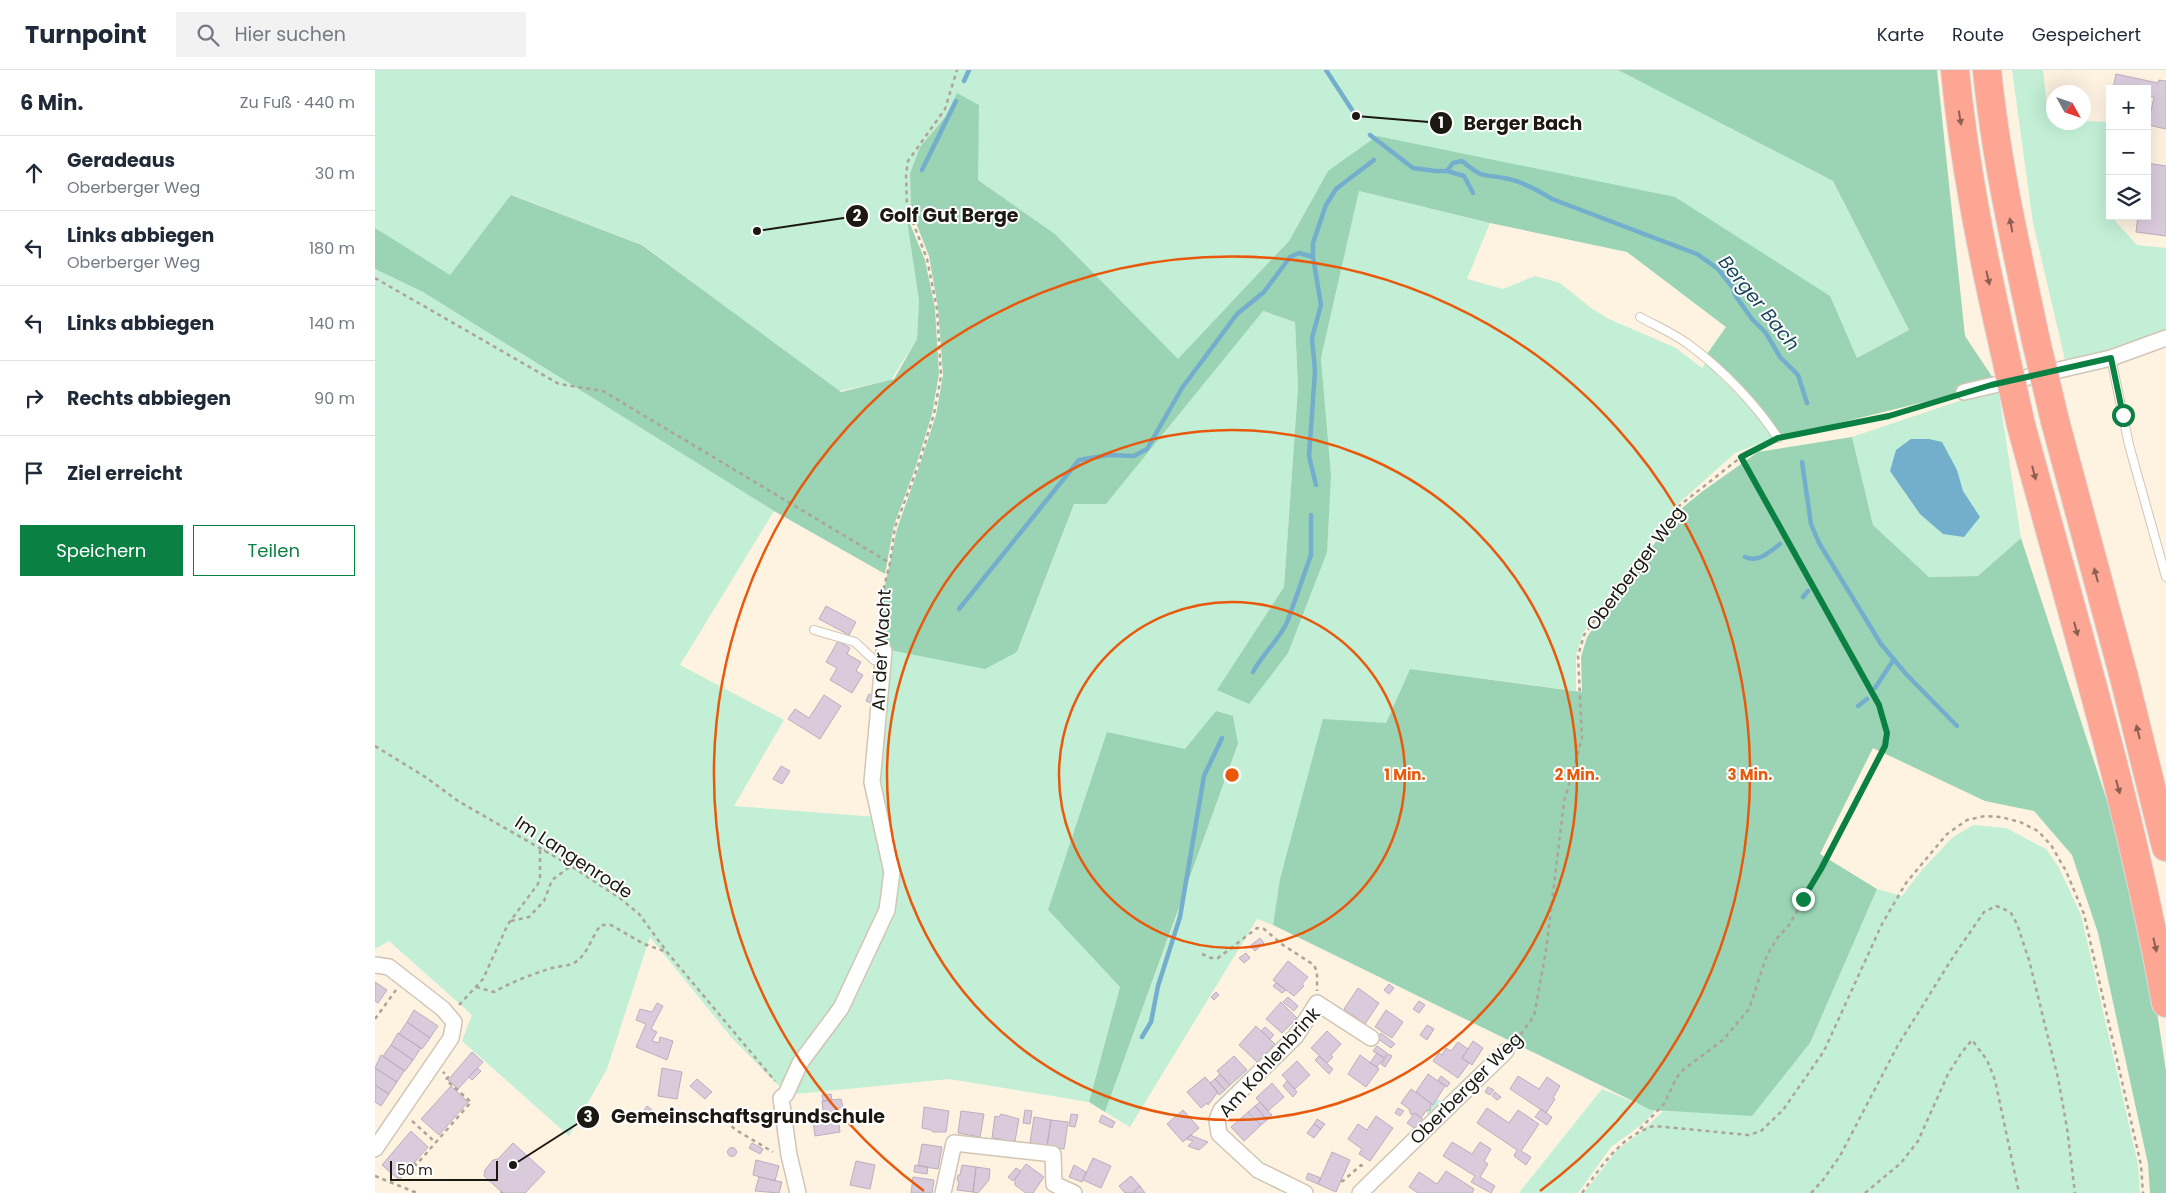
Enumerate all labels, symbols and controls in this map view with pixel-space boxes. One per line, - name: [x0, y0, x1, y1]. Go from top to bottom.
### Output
- search box: [176, 12, 526, 57]
- text: Turnpoint: [25, 18, 146, 51]
- icon: search: [194, 21, 222, 49]
- text: Hier suchen: [234, 21, 346, 48]
- text: Karte: [1877, 22, 1924, 47]
- text: Route: [1952, 22, 2004, 47]
- text: Gespeichert: [2032, 22, 2141, 47]
- north arrow: [2046, 85, 2091, 130]
- map controls: [2106, 85, 2151, 220]
- button: +: [2106, 85, 2151, 130]
- text: 6 Min.: [20, 88, 83, 117]
- text: Zu Fuß · 440 m: [240, 91, 355, 114]
- callout: Berger Bach: [1428, 106, 1592, 140]
- text: Berger Bach: [1464, 110, 1582, 137]
- one-way arrow: [1956, 111, 1964, 127]
- text: 1: [1438, 112, 1444, 133]
- button: −: [2106, 130, 2151, 175]
- text: Geradeaus: [67, 147, 175, 174]
- icon: ahead: [20, 159, 48, 187]
- text: 30 m: [315, 162, 355, 185]
- button: layers: [2106, 175, 2151, 220]
- text: Oberberger Weg: [67, 176, 200, 199]
- callout: Golf Gut Berge: [844, 199, 1028, 233]
- text: Golf Gut Berge: [879, 202, 1019, 229]
- text: 2: [853, 205, 862, 226]
- one-way arrow: [2007, 217, 2015, 233]
- text: Links abbiegen: [67, 222, 214, 249]
- icon: left: [20, 234, 48, 262]
- text: 180 m: [309, 237, 355, 260]
- water label: Berger Bach: [1712, 249, 1806, 357]
- text: Oberberger Weg: [67, 251, 200, 274]
- one-way arrow: [1984, 271, 1992, 286]
- icon: left: [20, 309, 48, 337]
- text: Links abbiegen: [67, 310, 214, 337]
- text: 140 m: [309, 312, 355, 335]
- icon: right: [20, 384, 48, 412]
- text: Rechts abbiegen: [67, 385, 231, 412]
- text: 90 m: [314, 387, 355, 410]
- route start: [2112, 404, 2135, 427]
- icon: arrive: [20, 459, 48, 487]
- text: Ziel erreicht: [67, 460, 183, 487]
- one-way arrow: [2030, 465, 2038, 480]
- street label: Oberberger Weg: [1580, 501, 1690, 635]
- button: Speichern: [20, 525, 183, 576]
- button: Teilen: [193, 525, 355, 576]
- one-way arrow: [2092, 567, 2100, 582]
- street label: An der Wacht: [865, 588, 897, 712]
- one-way arrow: [2072, 622, 2080, 637]
- one-way arrow: [2134, 724, 2142, 739]
- text: 1 Min.: [1384, 764, 1426, 785]
- text: 2 Min.: [1555, 764, 1599, 785]
- text: 3 Min.: [1728, 764, 1772, 785]
- centre of rings: [1223, 766, 1241, 784]
- one-way arrow: [2114, 779, 2122, 794]
- street label: Im Langenrode: [510, 810, 638, 904]
- route end: [1792, 888, 1815, 911]
- one-way arrow: [2151, 937, 2159, 952]
- street label: Am Kohlenbrink: [1213, 1001, 1326, 1123]
- street label: Oberberger Weg: [1404, 1026, 1528, 1150]
- callout: Gemeinschaftsgrundschule: [576, 1100, 895, 1134]
- text: Gemeinschaftsgrundschule: [611, 1103, 885, 1130]
- text: 3: [583, 1106, 593, 1127]
- scale bar: [390, 1158, 497, 1181]
- text: 50 m: [397, 1160, 433, 1180]

